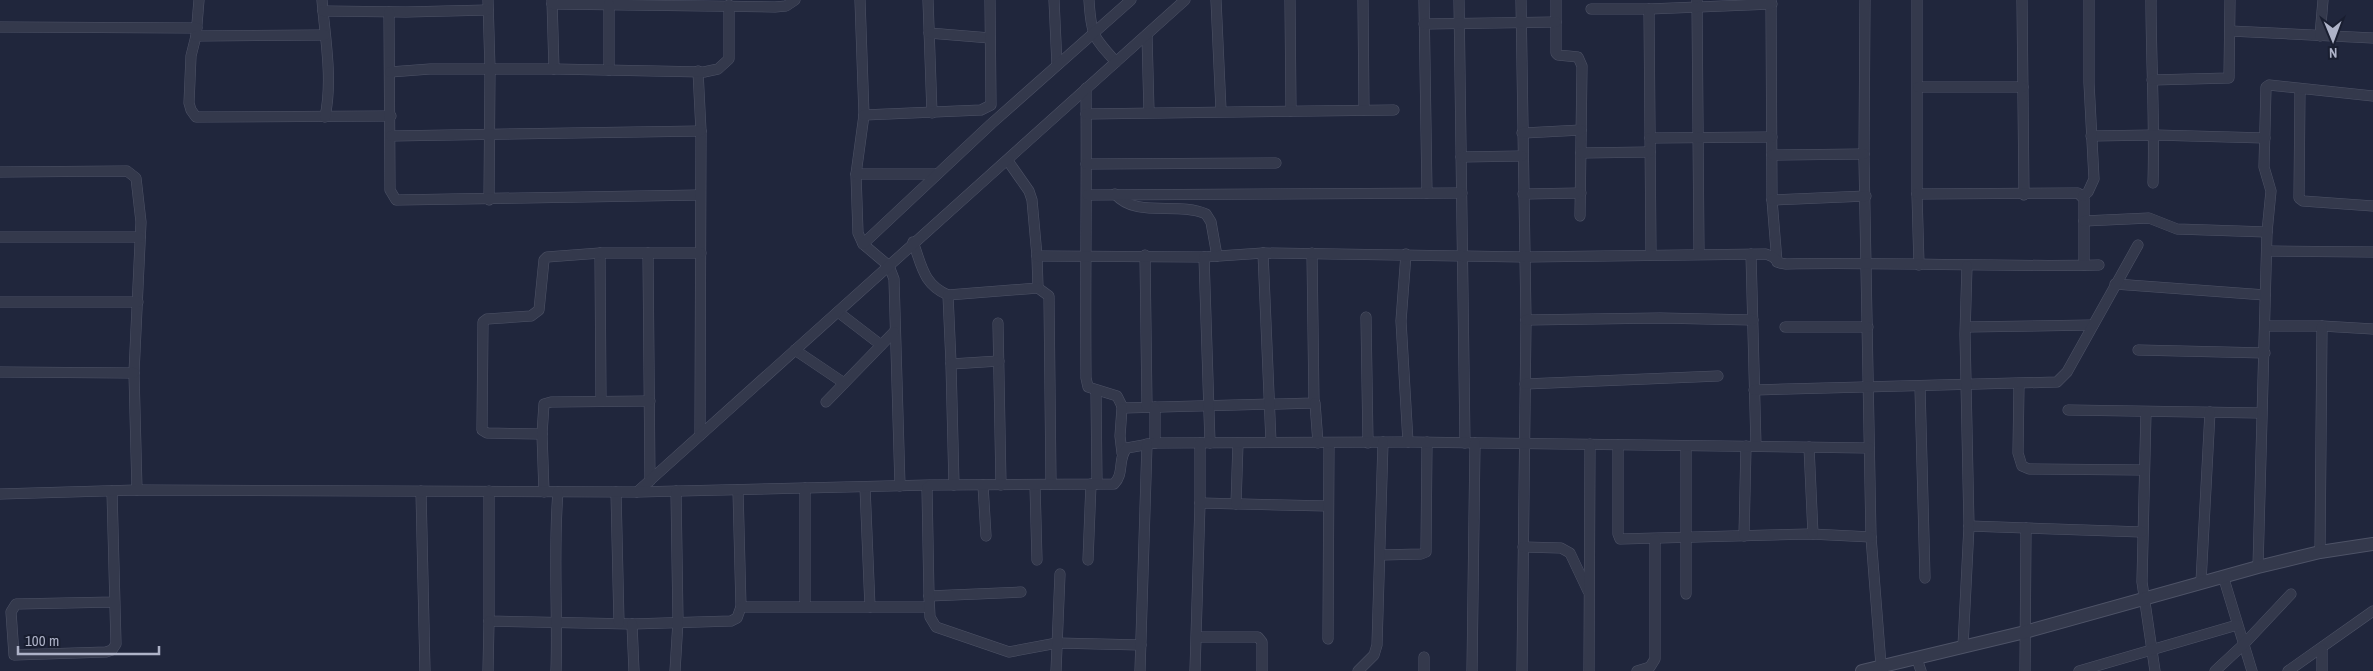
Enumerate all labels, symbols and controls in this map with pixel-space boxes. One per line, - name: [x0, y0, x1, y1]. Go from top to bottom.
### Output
- north arrow: [2308, 15, 2358, 65]
- text: N: [2329, 44, 2338, 62]
- scale bar: [18, 624, 159, 656]
- text: 100 m: [25, 630, 59, 651]

